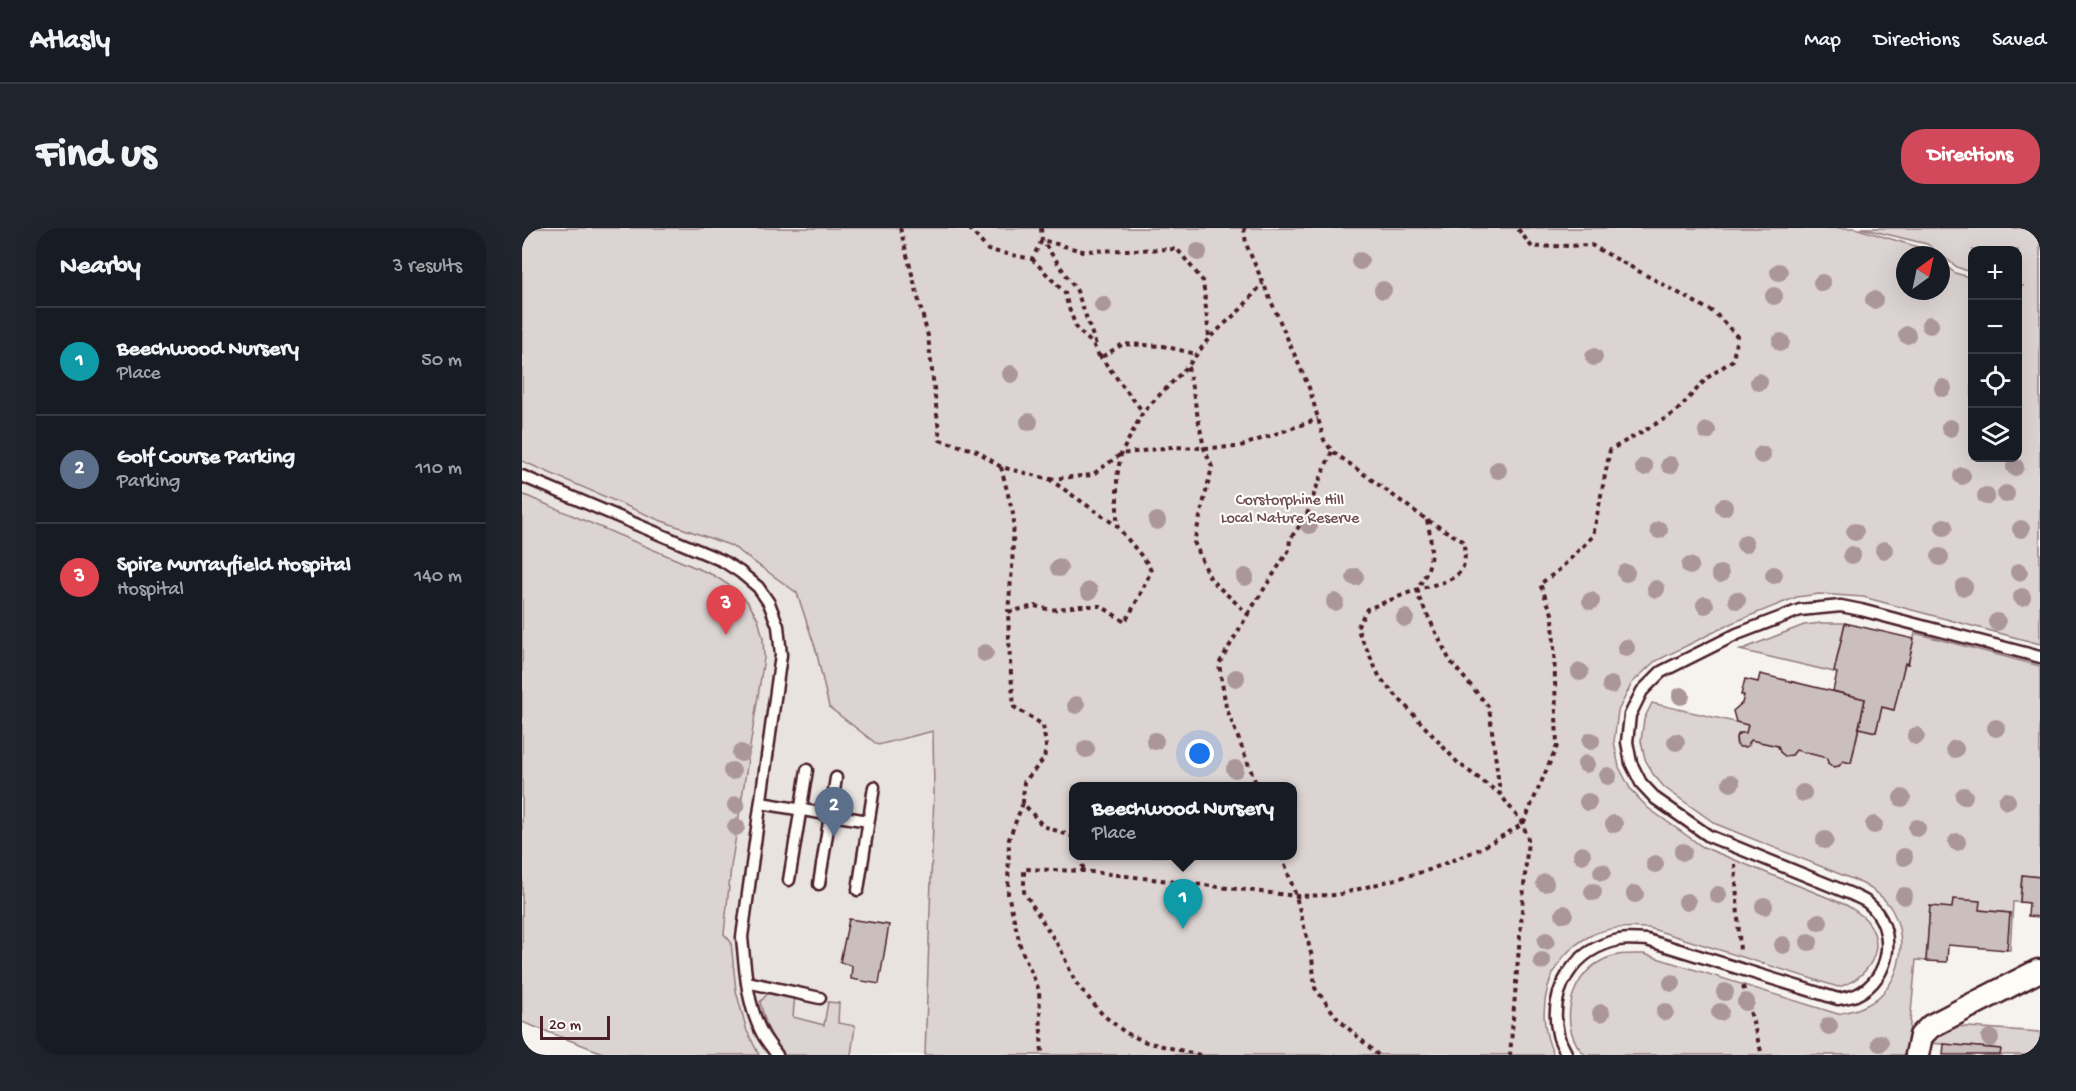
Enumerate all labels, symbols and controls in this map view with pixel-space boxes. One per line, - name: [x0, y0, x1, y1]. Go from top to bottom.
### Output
- text: Atlasly: [30, 25, 110, 58]
- text: Map: [1804, 29, 1841, 54]
- text: Directions: [1874, 29, 1959, 54]
- text: Saved: [1992, 29, 2046, 54]
- button: Directions: [1901, 129, 2040, 184]
- text: Find us: [36, 132, 156, 181]
- north arrow: [1896, 246, 1950, 300]
- map controls: [1968, 246, 2022, 462]
- button: +: [1968, 246, 2022, 300]
- text: Nearby: [60, 252, 141, 283]
- text: 3 results: [393, 256, 462, 279]
- button: −: [1968, 300, 2022, 354]
- text: Beechwood Nursery: [117, 337, 299, 363]
- text: 1: [75, 350, 84, 373]
- text: 50 m: [421, 350, 462, 373]
- button: locate: [1968, 354, 2022, 408]
- text: Place: [117, 363, 161, 386]
- button: layers: [1968, 408, 2022, 462]
- text: Golf Course Parking: [117, 445, 295, 471]
- text: 2: [75, 458, 84, 481]
- text: 110 m: [416, 458, 462, 481]
- text: Parking: [117, 471, 180, 494]
- park label: Corstorphine Hill Local Nature Reserve: [1221, 492, 1360, 529]
- text: Spire Murrayfield Hospital: [117, 553, 351, 579]
- text: 3: [74, 566, 85, 589]
- text: 140 m: [414, 566, 462, 589]
- text: Hospital: [117, 579, 184, 602]
- pin: 3: [706, 586, 746, 635]
- your location: [1185, 739, 1214, 768]
- popup: [1069, 782, 1297, 860]
- pin: 2: [814, 788, 854, 837]
- text: Beechwood Nursery: [1092, 797, 1274, 823]
- text: Place: [1092, 823, 1136, 846]
- pin: 1: [1164, 880, 1202, 929]
- scale bar: [540, 1013, 610, 1040]
- text: 20 m: [549, 1017, 581, 1036]

